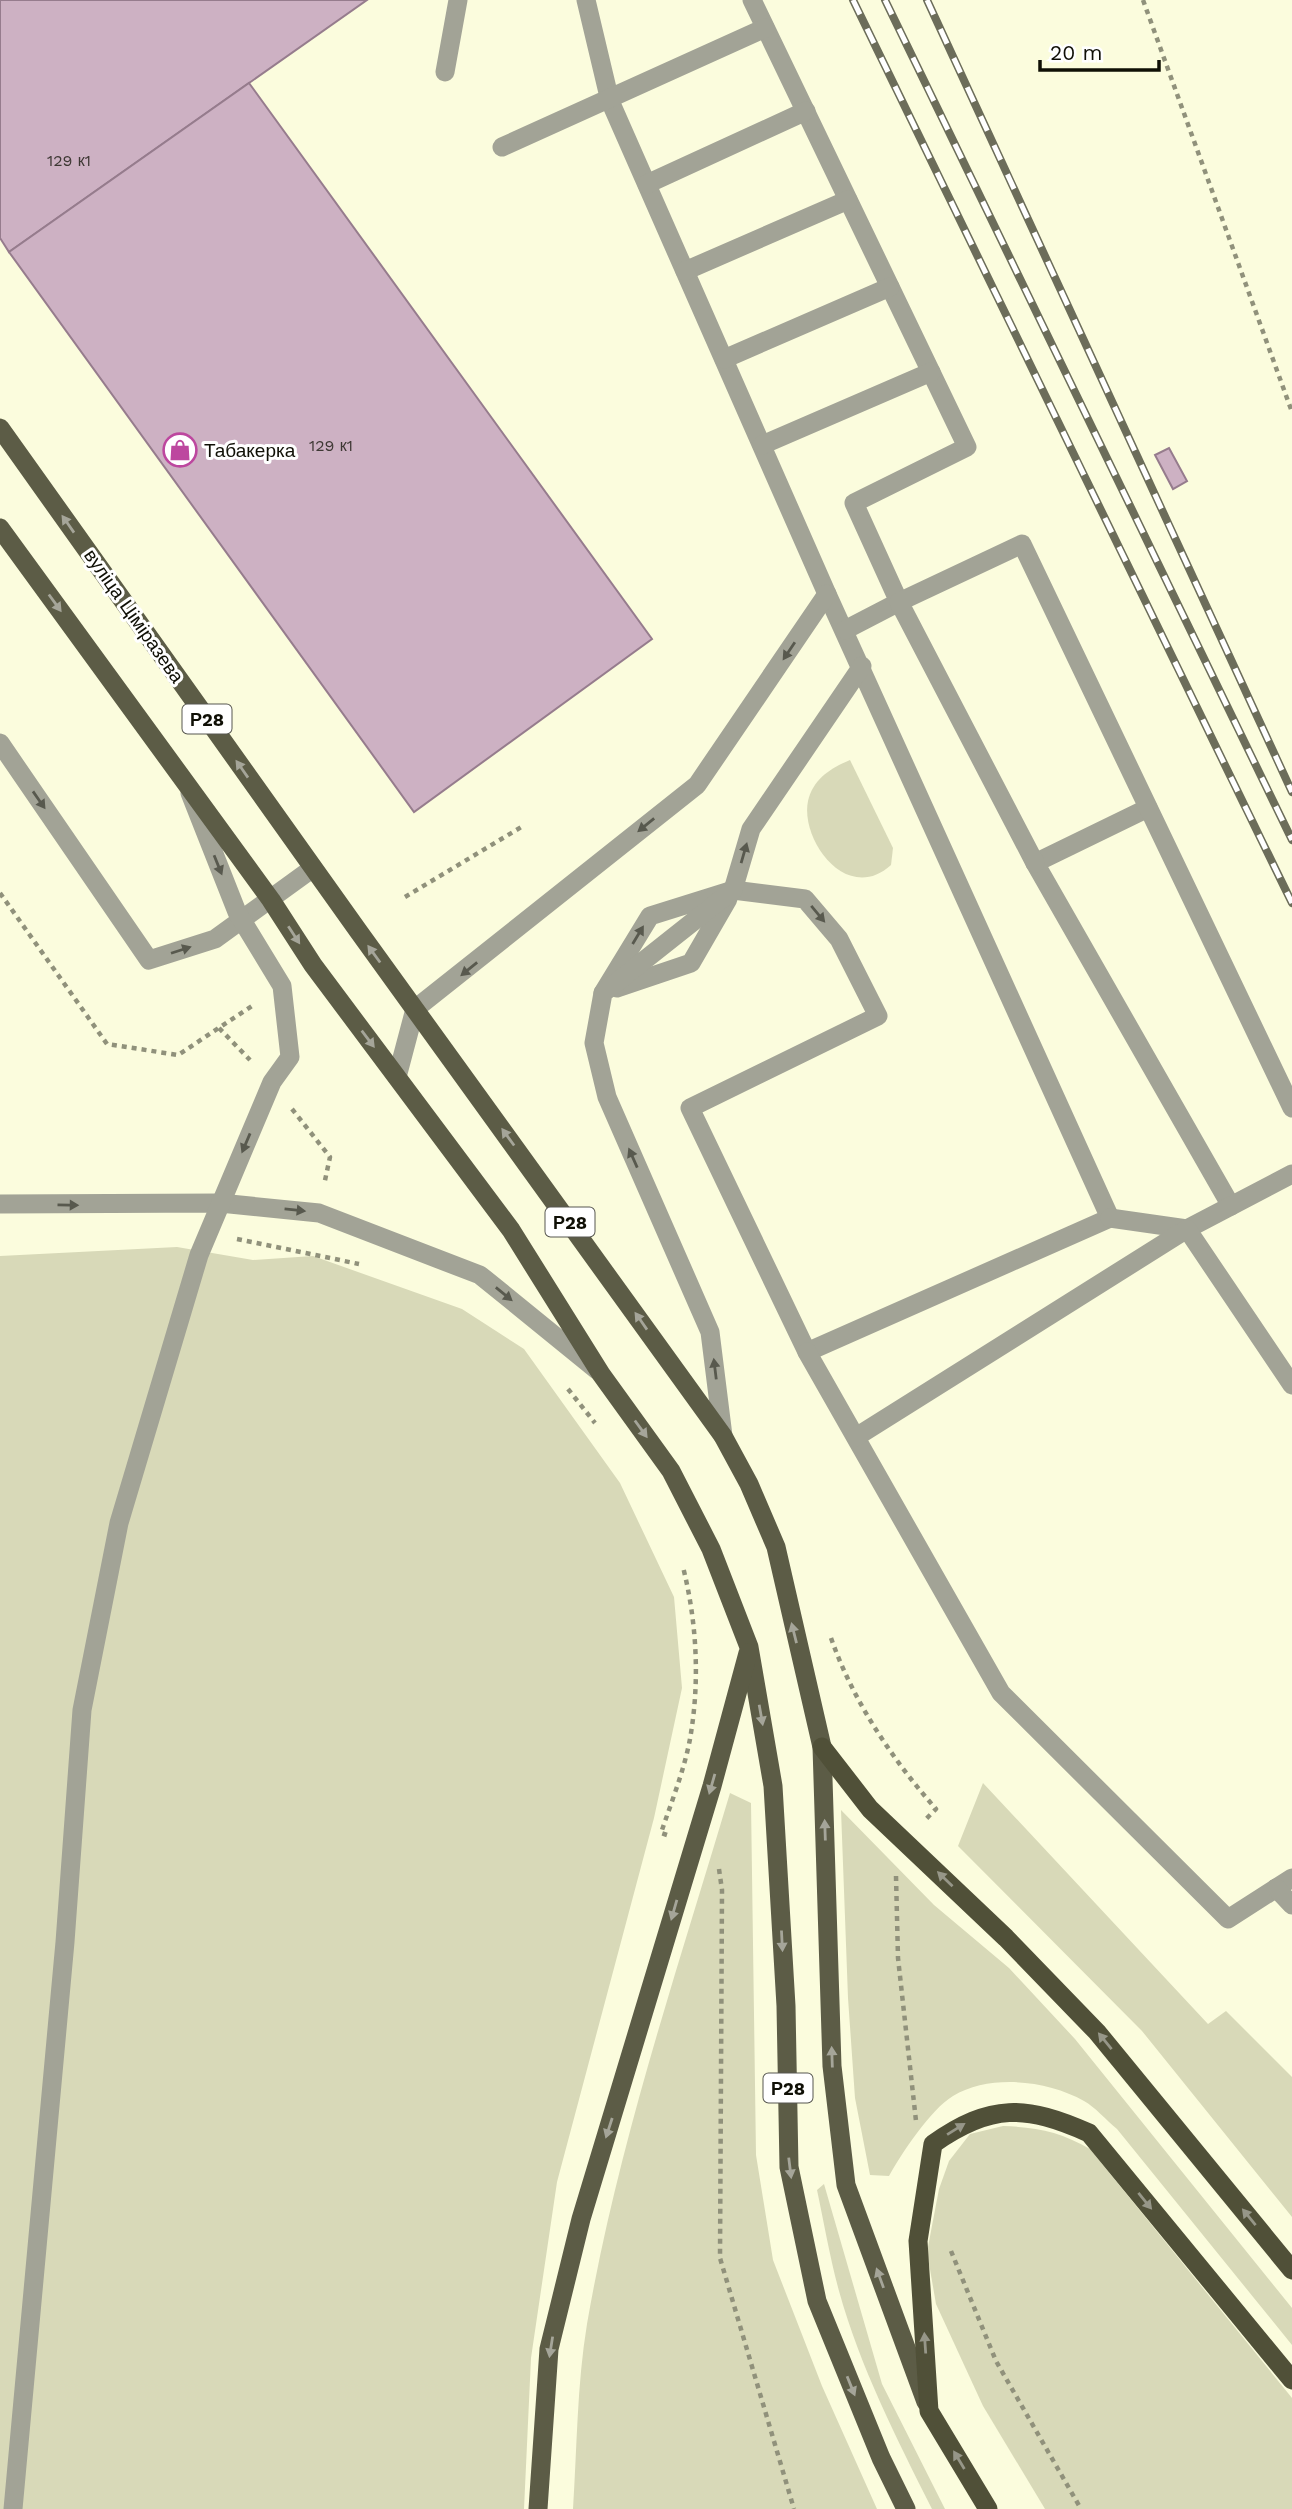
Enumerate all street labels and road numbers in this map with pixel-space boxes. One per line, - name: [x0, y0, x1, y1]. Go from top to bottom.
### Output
- street label: вуліца Ціміразева: [79, 545, 189, 688]
- road number: Р28: [182, 704, 232, 734]
- road number: Р28: [546, 1208, 594, 1237]
- road number: Р28: [764, 2074, 812, 2102]

